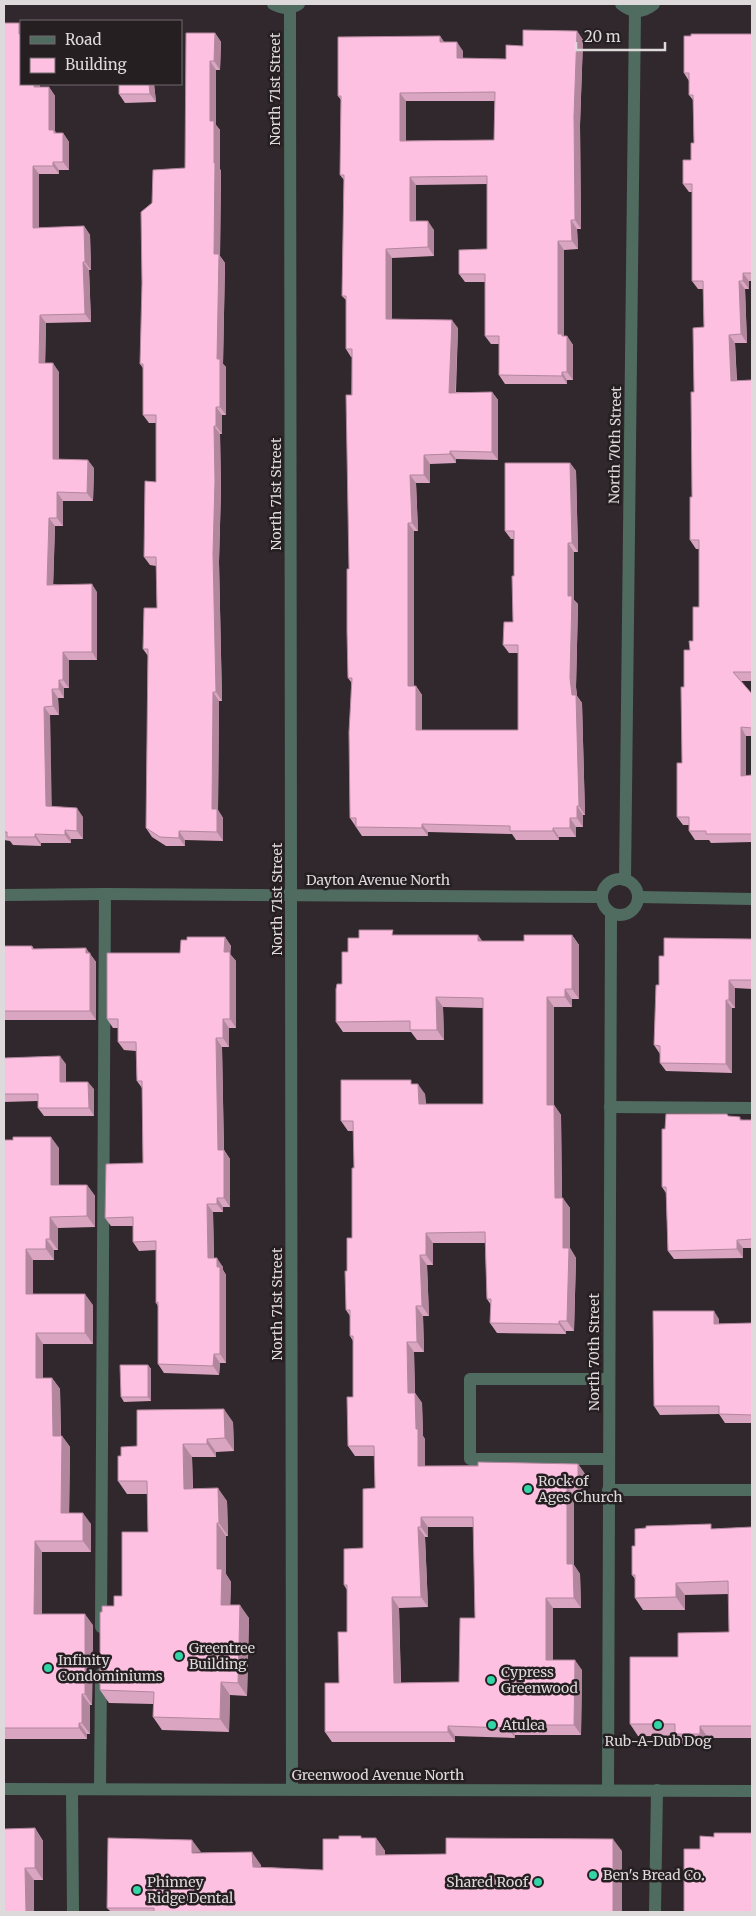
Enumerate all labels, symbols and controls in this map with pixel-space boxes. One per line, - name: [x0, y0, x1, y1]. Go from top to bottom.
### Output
- legend: [20, 20, 182, 85]
- scale bar: [576, 20, 665, 52]
- text: 20 m: [584, 27, 621, 46]
- text: Road: [65, 30, 101, 49]
- street label: North 71st Street: [266, 32, 284, 145]
- text: Building: [65, 55, 127, 74]
- street label: North 70th Street: [605, 385, 625, 504]
- street label: North 71st Street: [267, 437, 285, 550]
- street label: North 71st Street: [268, 842, 286, 955]
- street label: Dayton Avenue North: [306, 871, 450, 889]
- street label: North 71st Street: [268, 1247, 286, 1360]
- street label: North 70th Street: [585, 1293, 603, 1411]
- place label: Rock of Ages Church: [537, 1472, 623, 1506]
- marker: Rock of Ages Church: [522, 1483, 534, 1495]
- place label: Greentree Building: [189, 1639, 255, 1673]
- marker: Greentree Building: [173, 1650, 185, 1662]
- place label: Infinity Condominiums: [58, 1651, 163, 1685]
- marker: Infinity Condominiums: [42, 1662, 54, 1674]
- place label: Cypress Greenwood: [501, 1663, 579, 1697]
- marker: Cypress Greenwood: [485, 1674, 497, 1686]
- place label: Atulea: [501, 1716, 545, 1734]
- marker: Atulea: [486, 1719, 498, 1731]
- marker: Rub-A-Dub Dog: [652, 1719, 664, 1731]
- place label: Rub-A-Dub Dog: [605, 1732, 712, 1750]
- street label: Greenwood Avenue North: [292, 1766, 464, 1784]
- place label: Ben's Bread Co.: [603, 1866, 704, 1884]
- marker: Ben's Bread Co.: [587, 1869, 599, 1881]
- place label: Phinney Ridge Dental: [147, 1873, 234, 1907]
- place label: Shared Roof: [446, 1873, 529, 1891]
- marker: Shared Roof: [532, 1876, 544, 1888]
- marker: Phinney Ridge Dental: [131, 1884, 143, 1896]

